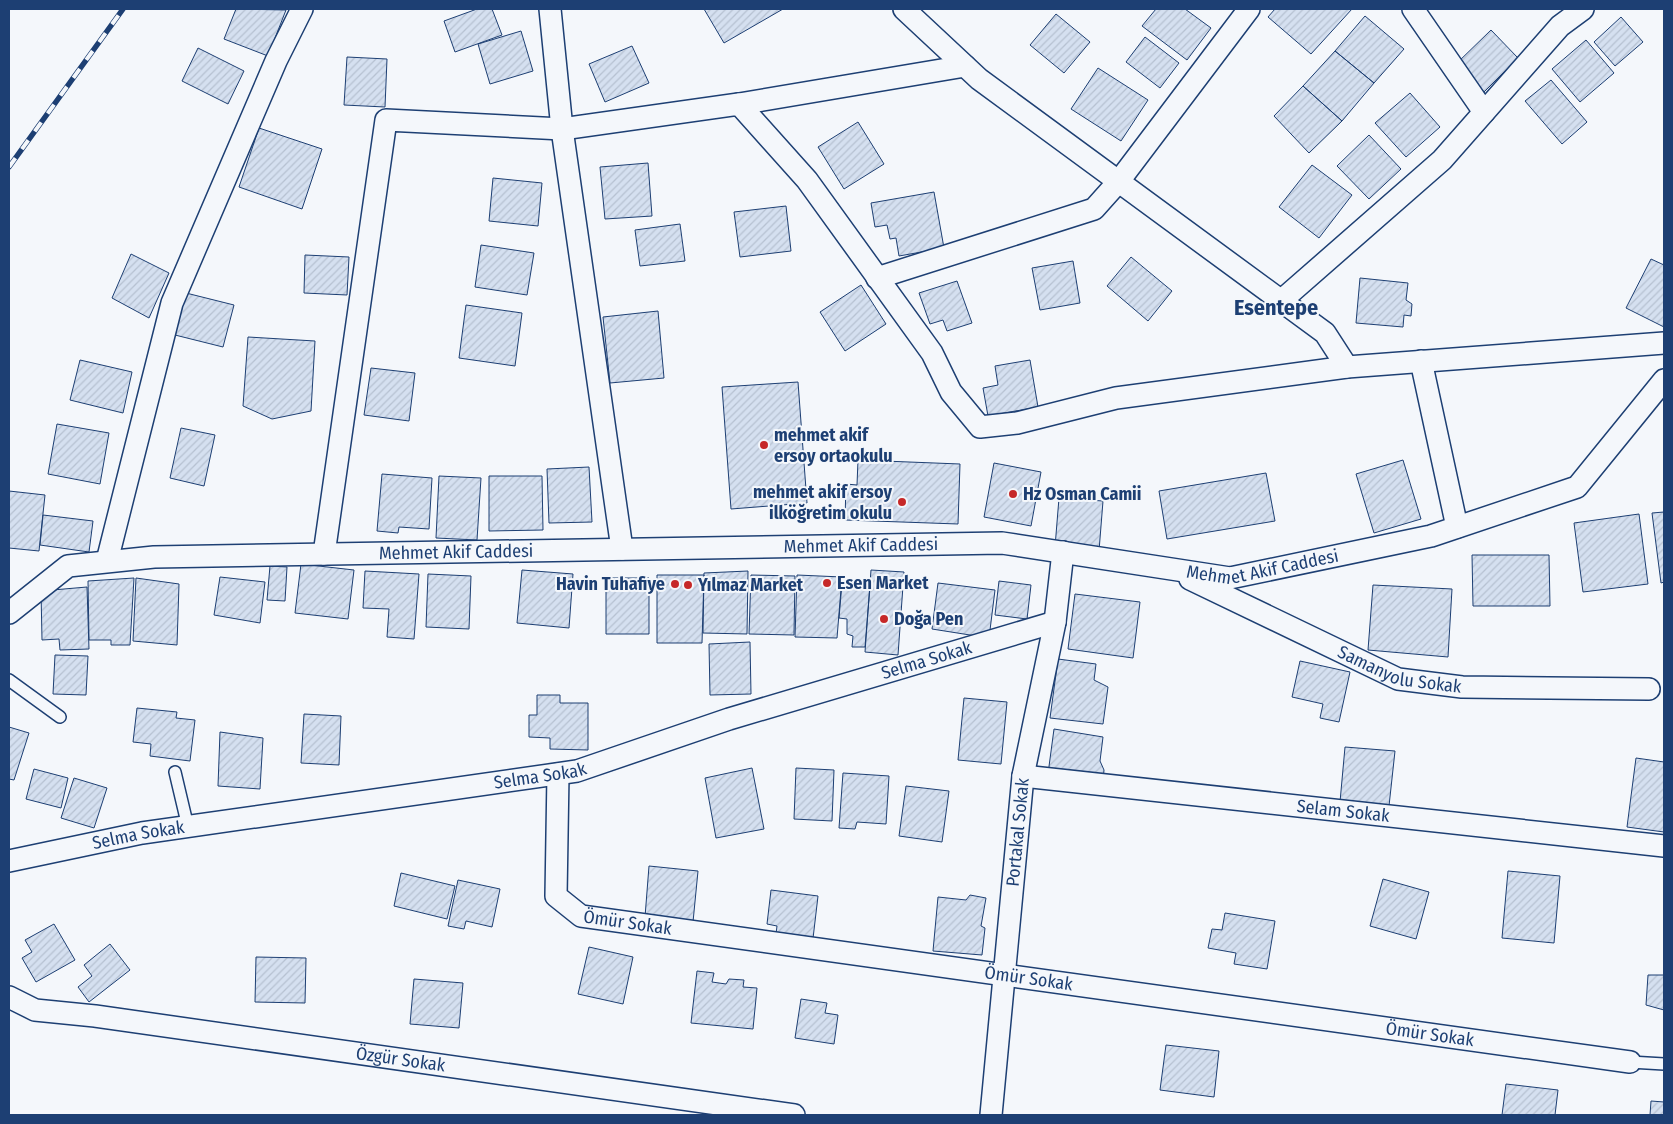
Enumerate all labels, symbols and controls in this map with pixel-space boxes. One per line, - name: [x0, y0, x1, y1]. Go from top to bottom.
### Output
- district label: Esentepe: [1234, 294, 1318, 321]
- place label: mehmet akif ersoy ortaokulu: [774, 424, 893, 467]
- marker: mehmet akif ersoy ortaokulu: [758, 439, 770, 451]
- place label: mehmet akif ersoy ilköğretim okulu: [753, 481, 892, 524]
- place label: Hz Osman Camii: [1023, 483, 1141, 505]
- marker: Hz Osman Camii: [1007, 488, 1019, 500]
- marker: mehmet akif ersoy ilköğretim okulu: [896, 496, 908, 508]
- street label: Mehmet Akif Caddesi: [784, 533, 938, 558]
- street label: Mehmet Akif Caddesi: [379, 540, 533, 564]
- street label: Mehmet Akif Caddesi: [1185, 545, 1340, 589]
- place label: Esen Market: [837, 572, 929, 594]
- place label: Havin Tuhafiye: [556, 573, 665, 595]
- place label: Yılmaz Market: [697, 574, 804, 596]
- marker: Esen Market: [821, 577, 833, 589]
- marker: Havin Tuhafiye: [669, 578, 681, 590]
- marker: Yılmaz Market: [682, 579, 694, 591]
- place label: Doğa Pen: [894, 608, 963, 630]
- marker: Doğa Pen: [878, 613, 890, 625]
- street label: Selma Sokak: [879, 636, 975, 684]
- street label: Samanyolu Sokak: [1334, 641, 1463, 698]
- street label: Selma Sokak: [492, 757, 590, 794]
- street label: Portakal Sokak: [1002, 776, 1034, 887]
- street label: Selam Sokak: [1296, 795, 1391, 827]
- street label: Selma Sokak: [90, 816, 186, 854]
- street label: Ömür Sokak: [582, 905, 674, 940]
- street label: Ömür Sokak: [983, 961, 1075, 995]
- street label: Ömür Sokak: [1384, 1017, 1476, 1051]
- street label: Özgür Sokak: [354, 1042, 447, 1077]

